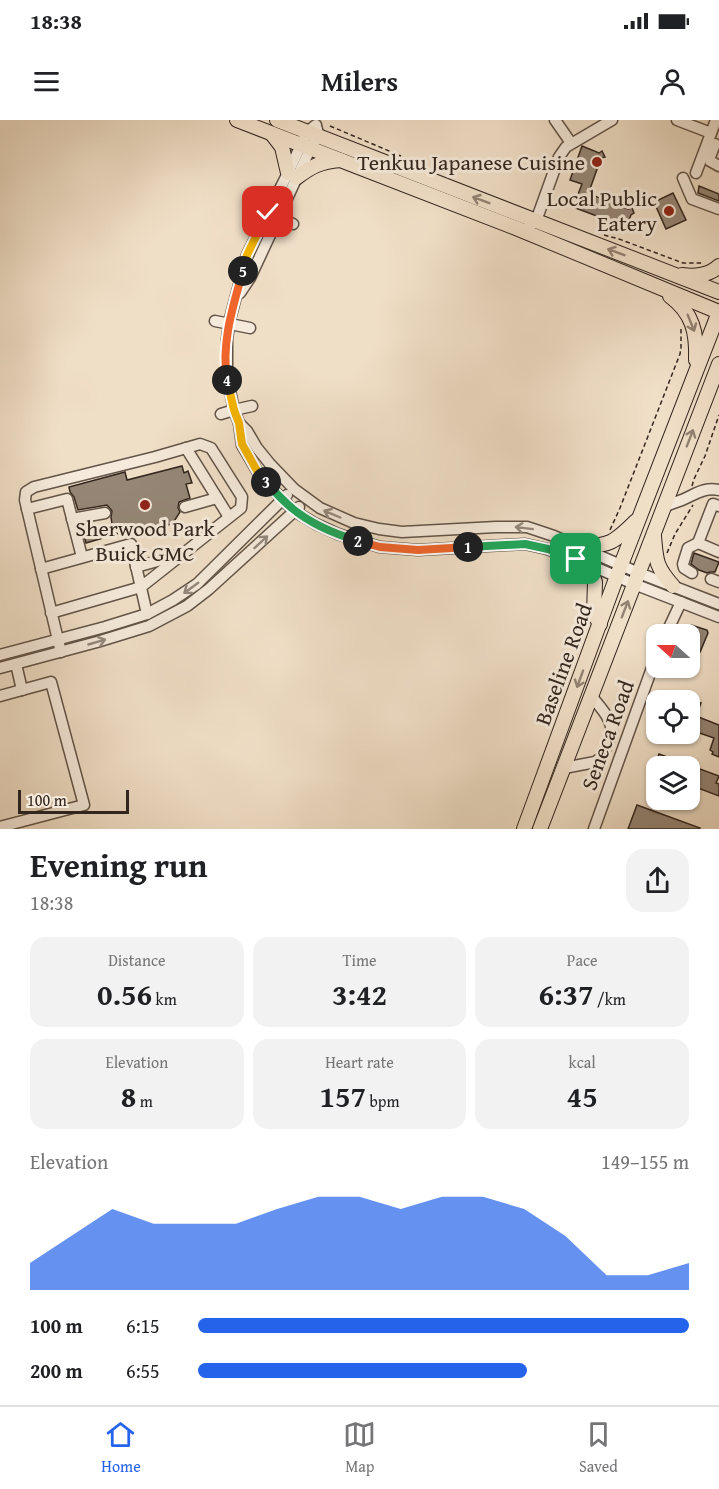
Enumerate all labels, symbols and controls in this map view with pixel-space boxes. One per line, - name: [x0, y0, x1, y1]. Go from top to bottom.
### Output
- text: 18:38: [30, 5, 82, 37]
- text: Milers: [321, 61, 398, 101]
- icon: menu: [30, 65, 63, 98]
- icon: person: [656, 65, 689, 98]
- place label: Tenkuu Japanese Cuisine: [357, 146, 585, 178]
- marker: Tenkuu Japanese Cuisine: [590, 155, 604, 169]
- place label: Local Public Eatery: [547, 182, 657, 239]
- pin: [242, 186, 293, 237]
- one-way arrow: [472, 193, 491, 204]
- icon: check: [251, 195, 284, 228]
- marker: Local Public Eatery: [662, 204, 676, 218]
- one-way arrow: [607, 246, 626, 257]
- pin: 5: [228, 256, 258, 286]
- text: 5: [239, 259, 247, 283]
- one-way arrow: [686, 314, 697, 332]
- pin: 4: [212, 365, 242, 395]
- text: 4: [223, 368, 231, 392]
- one-way arrow: [686, 429, 697, 448]
- pin: 3: [251, 467, 281, 497]
- text: 3: [262, 470, 270, 494]
- marker: Sherwood Park Buick GMC: [138, 498, 152, 512]
- one-way arrow: [324, 507, 342, 519]
- place label: Sherwood Park Buick GMC: [75, 512, 215, 569]
- one-way arrow: [515, 523, 534, 534]
- pin: 2: [343, 526, 373, 556]
- text: 2: [354, 529, 362, 553]
- pin: 1: [453, 532, 483, 562]
- pin: [550, 533, 601, 584]
- one-way arrow: [253, 535, 268, 549]
- text: 1: [464, 535, 472, 559]
- icon: arrive: [559, 542, 592, 575]
- one-way arrow: [184, 582, 200, 594]
- street label: Baseline Road: [526, 598, 600, 730]
- one-way arrow: [620, 600, 631, 619]
- north arrow: [646, 624, 700, 678]
- map controls: [646, 624, 700, 810]
- one-way arrow: [87, 636, 106, 647]
- one-way arrow: [574, 669, 585, 688]
- street label: Seneca Road: [572, 675, 642, 794]
- button: locate: [646, 690, 700, 744]
- button: layers: [646, 756, 700, 810]
- scale bar: [18, 787, 129, 814]
- text: 100 m: [27, 788, 67, 812]
- text: Evening run: [30, 841, 207, 889]
- button: share: [626, 849, 689, 912]
- text: 18:38: [30, 888, 73, 917]
- text: Distance: [108, 948, 166, 972]
- text: Time: [342, 948, 377, 972]
- text: Pace: [567, 948, 598, 972]
- text: 0.56: [97, 972, 152, 1016]
- text: 3:42: [332, 972, 387, 1016]
- text: 6:37: [538, 972, 594, 1016]
- text: km: [152, 987, 177, 1011]
- text: /km: [594, 987, 626, 1011]
- text: Elevation: [106, 1050, 168, 1074]
- text: Heart rate: [325, 1050, 394, 1074]
- text: kcal: [569, 1050, 596, 1074]
- text: 8: [121, 1074, 136, 1118]
- text: 157: [319, 1074, 366, 1118]
- text: 45: [567, 1074, 598, 1118]
- text: m: [136, 1089, 153, 1113]
- text: bpm: [366, 1089, 400, 1113]
- text: Elevation: [30, 1147, 108, 1176]
- text: 149–155 m: [601, 1147, 689, 1176]
- text: 100 m: [30, 1311, 83, 1340]
- text: 6:15: [126, 1311, 160, 1340]
- text: 200 m: [30, 1356, 83, 1385]
- text: 6:55: [126, 1356, 160, 1385]
- tab: Home: [101, 1418, 141, 1478]
- tab: Map: [343, 1418, 376, 1478]
- tab: Saved: [579, 1418, 618, 1478]

